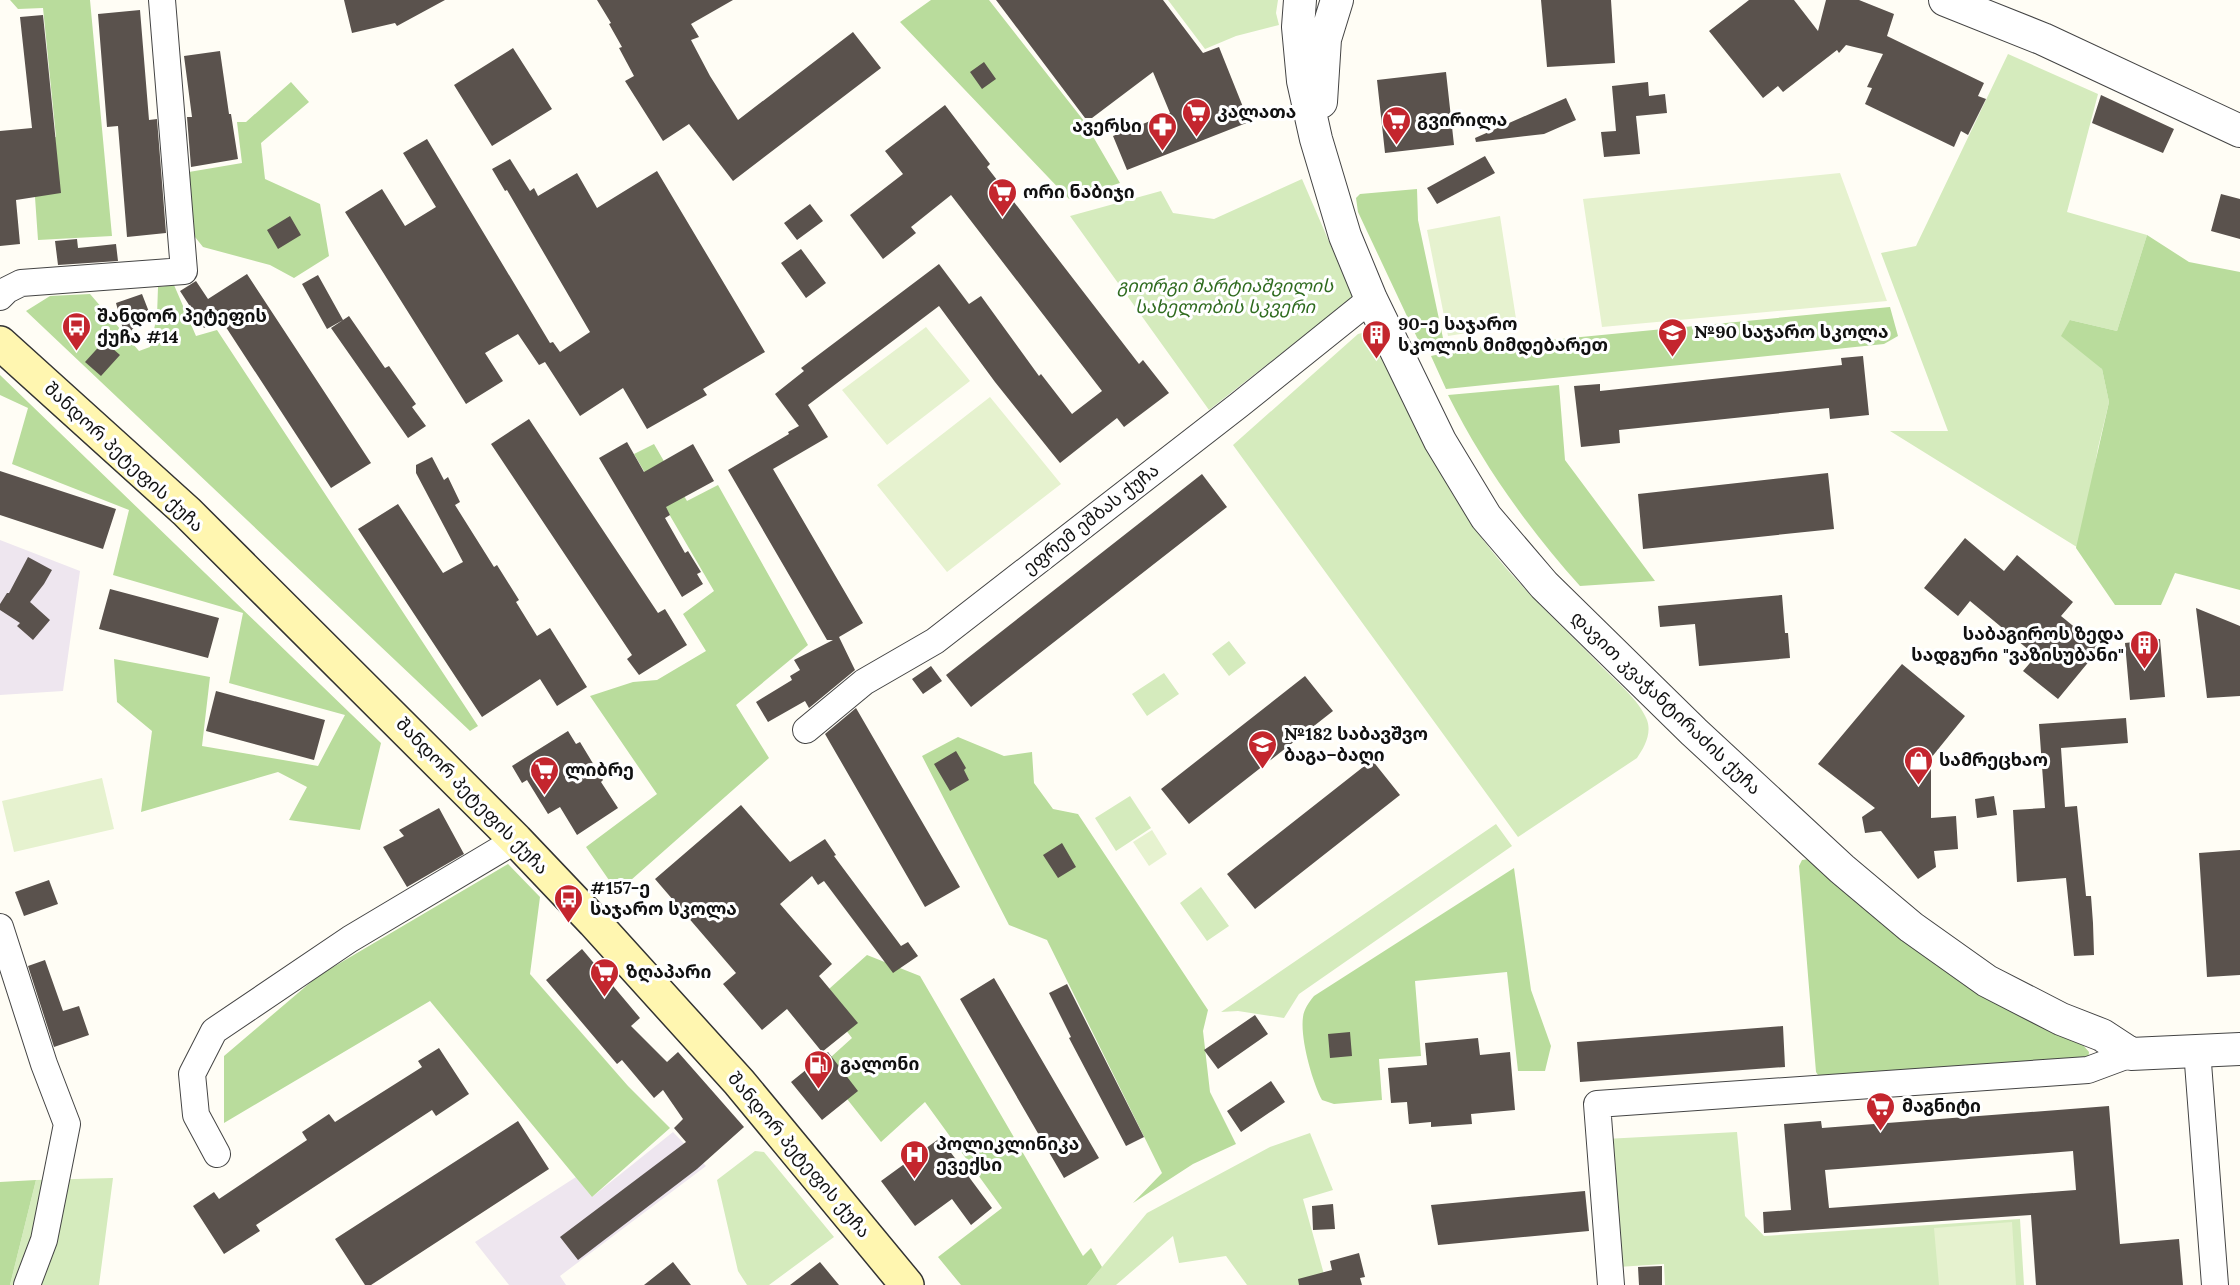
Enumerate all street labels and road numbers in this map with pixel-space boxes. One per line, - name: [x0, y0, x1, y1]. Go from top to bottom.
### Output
- street label: შანდორ პეტეფის ქუჩა: [40, 377, 209, 537]
- street label: ეფრემ ეშბას ქუჩა: [1018, 458, 1163, 579]
- street label: დავით კვაჭანტირაძის ქუჩა: [1567, 606, 1766, 800]
- street label: შანდორ პეტეფის ქუჩა: [391, 712, 553, 879]
- street label: შანდორ პეტეფის ქუჩა: [723, 1067, 876, 1242]

